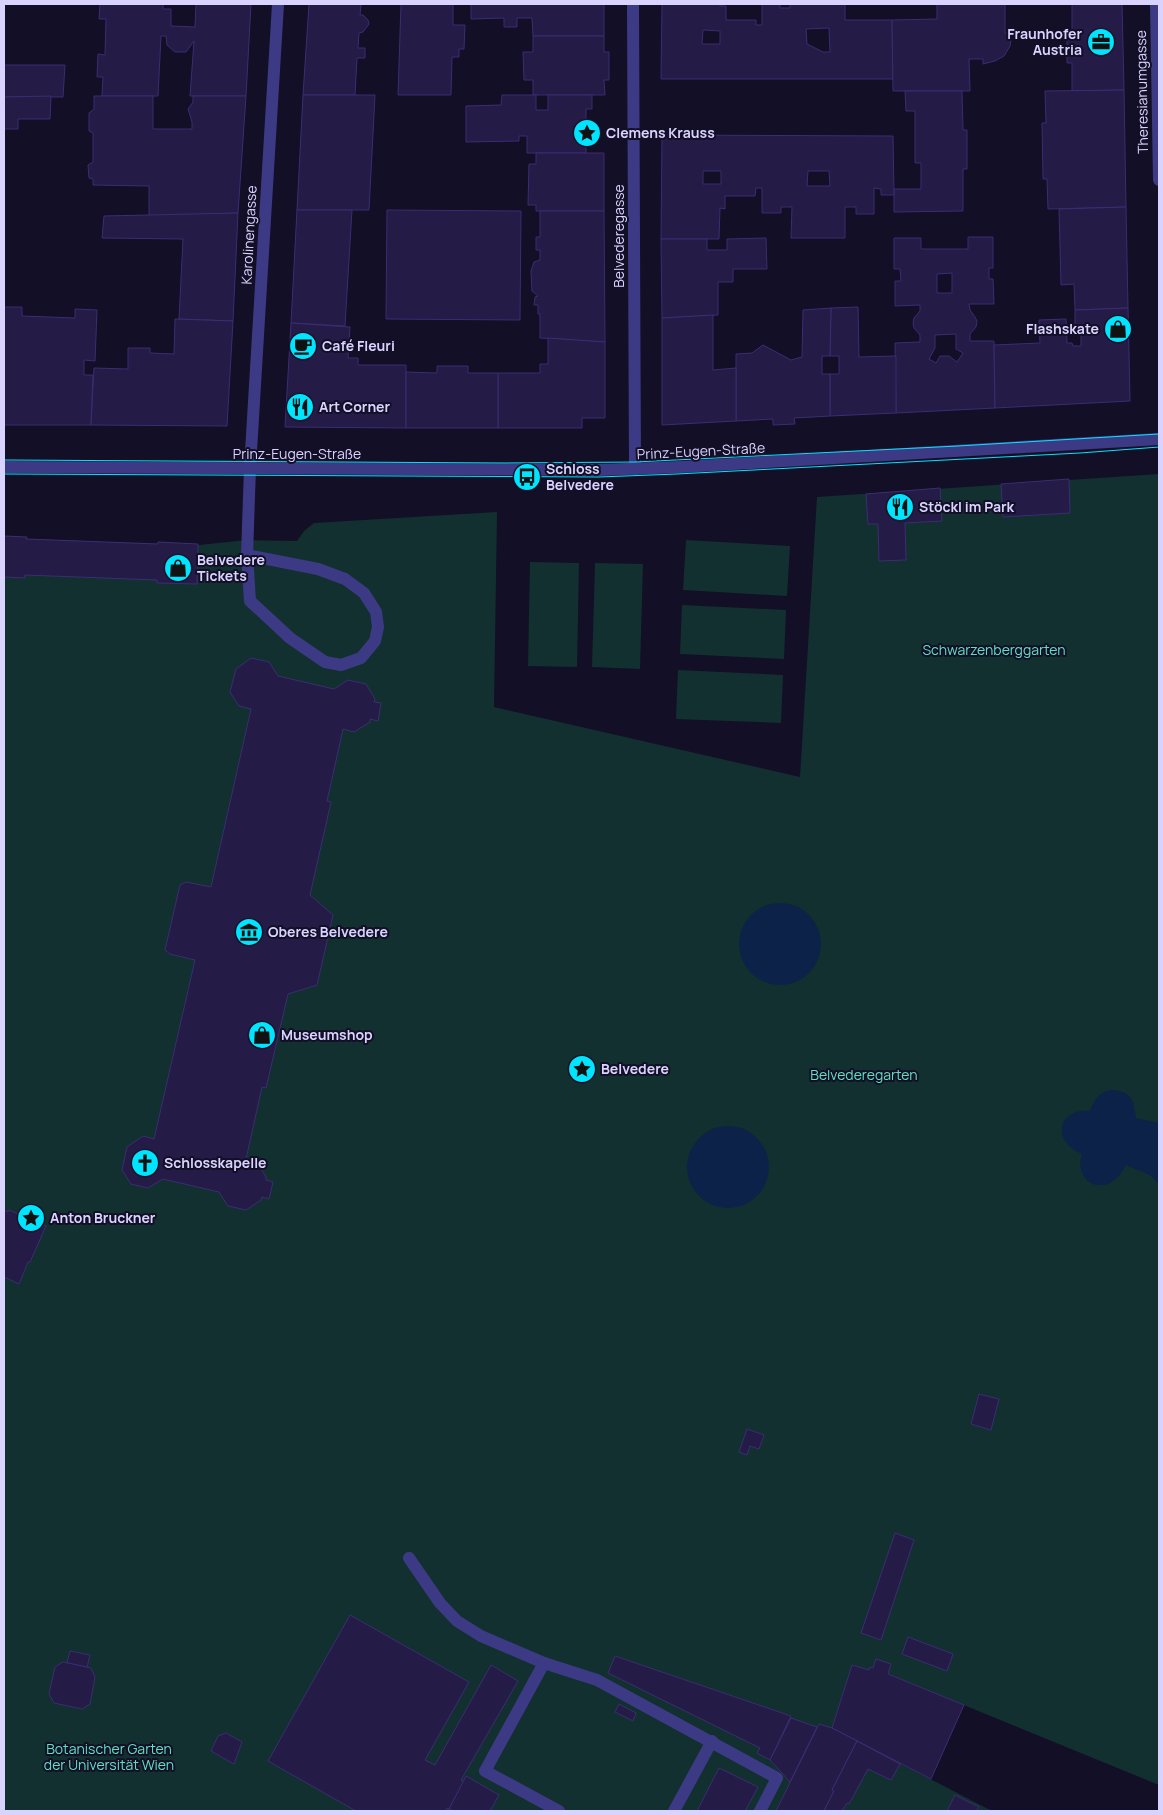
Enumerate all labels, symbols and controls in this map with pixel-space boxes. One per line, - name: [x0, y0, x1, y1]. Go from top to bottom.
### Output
- place label: Fraunhofer Austria: [1007, 24, 1082, 59]
- office icon: Fraunhofer Austria: [1086, 27, 1116, 57]
- street label: Theresianumgasse: [1131, 30, 1152, 154]
- place icon: Clemens Krauss: [572, 118, 602, 148]
- place label: Clemens Krauss: [606, 123, 715, 142]
- street label: Belvederegasse: [609, 184, 628, 288]
- street label: Karolinengasse: [236, 185, 261, 285]
- shop icon: Flashskate: [1103, 314, 1133, 344]
- place label: Flashskate: [1026, 319, 1099, 338]
- cafe icon: Café Fleuri: [288, 331, 318, 361]
- place label: Café Fleuri: [322, 336, 395, 355]
- restaurant icon: Art Corner: [285, 392, 315, 422]
- place label: Art Corner: [319, 397, 390, 416]
- street label: Prinz-Eugen-Straße: [636, 438, 766, 463]
- street label: Prinz-Eugen-Straße: [233, 444, 361, 463]
- place label: Schloss Belvedere: [546, 459, 614, 494]
- bus stop icon: Schloss Belvedere: [512, 462, 542, 492]
- restaurant icon: Stöckl im Park: [885, 492, 915, 522]
- place label: Stöckl im Park: [919, 497, 1015, 516]
- place label: Belvedere Tickets: [197, 550, 265, 585]
- shop icon: Belvedere Tickets: [163, 553, 193, 583]
- park label: Schwarzenberggarten: [922, 640, 1066, 659]
- museum icon: Oberes Belvedere: [234, 917, 264, 947]
- place label: Oberes Belvedere: [268, 922, 388, 941]
- shop icon: Museumshop: [247, 1020, 277, 1050]
- place label: Museumshop: [281, 1025, 373, 1044]
- place icon: Belvedere: [567, 1054, 597, 1084]
- place label: Belvedere: [601, 1059, 669, 1078]
- park label: Belvederegarten: [810, 1065, 918, 1084]
- church icon: Schlosskapelle: [130, 1148, 160, 1178]
- place label: Schlosskapelle: [164, 1153, 267, 1172]
- place icon: Anton Bruckner: [16, 1203, 46, 1233]
- place label: Anton Bruckner: [50, 1208, 156, 1227]
- park label: Botanischer Garten der Universität Wien: [44, 1739, 174, 1774]

